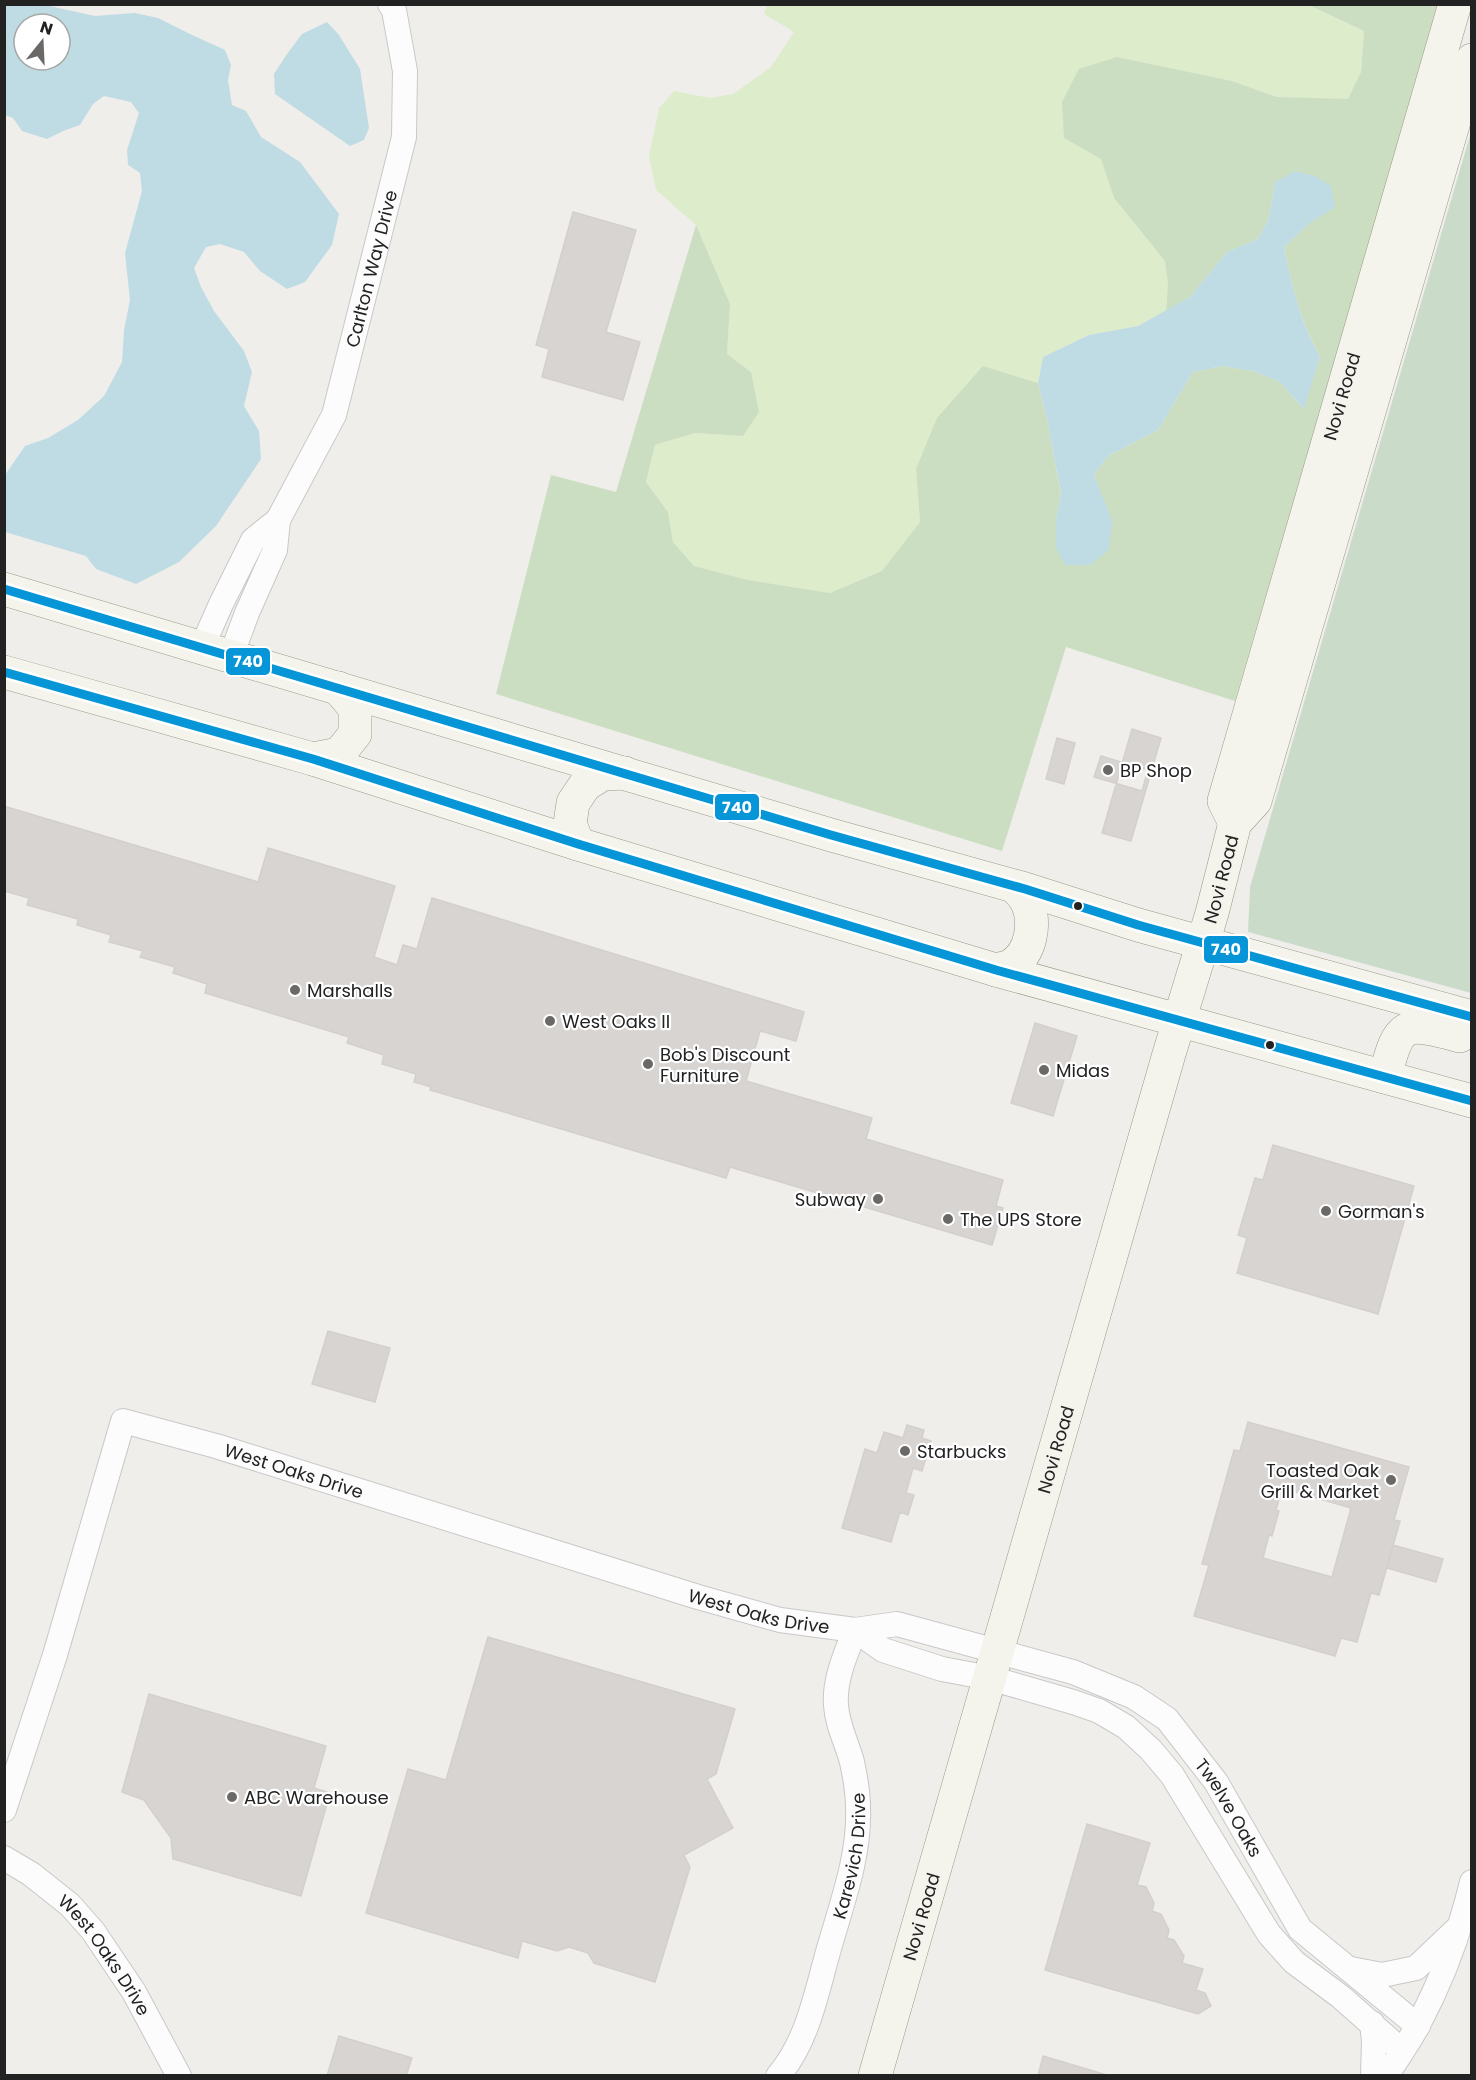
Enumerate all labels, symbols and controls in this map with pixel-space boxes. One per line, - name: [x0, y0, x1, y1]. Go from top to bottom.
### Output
- north arrow: [12, 12, 72, 72]
- text: N: [37, 15, 56, 41]
- street label: Carlton Way Drive: [339, 187, 403, 350]
- street label: Novi Road: [1317, 349, 1366, 443]
- line badge: 740: [225, 647, 271, 676]
- text: 740: [233, 650, 263, 673]
- place label: BP Shop: [1120, 758, 1192, 783]
- marker: BP Shop: [1101, 763, 1115, 777]
- line badge: 740: [714, 793, 760, 821]
- text: 740: [722, 796, 752, 819]
- street label: Novi Road: [1197, 832, 1244, 926]
- unlabelled marker: [1072, 900, 1084, 912]
- line badge: 740: [1203, 935, 1249, 964]
- text: 740: [1211, 938, 1241, 961]
- place label: Marshalls: [307, 978, 393, 1003]
- marker: Marshalls: [288, 983, 302, 997]
- place label: West Oaks II: [562, 1009, 670, 1034]
- marker: West Oaks II: [543, 1014, 557, 1028]
- unlabelled marker: [1264, 1039, 1276, 1051]
- place label: Bob's Discount Furniture: [660, 1042, 790, 1088]
- marker: Bob's Discount Furniture: [641, 1057, 655, 1071]
- place label: Midas: [1056, 1058, 1110, 1083]
- marker: Midas: [1037, 1063, 1051, 1077]
- place label: Subway: [795, 1187, 866, 1212]
- marker: Subway: [871, 1192, 885, 1206]
- place label: Gorman's: [1338, 1199, 1425, 1224]
- marker: Gorman's: [1319, 1204, 1333, 1218]
- place label: The UPS Store: [960, 1207, 1082, 1232]
- marker: The UPS Store: [941, 1212, 955, 1226]
- street label: Novi Road: [1031, 1403, 1080, 1496]
- street label: West Oaks Drive: [221, 1437, 367, 1504]
- place label: Starbucks: [917, 1439, 1006, 1464]
- marker: Starbucks: [898, 1444, 912, 1458]
- place label: Toasted Oak Grill & Market: [1261, 1458, 1380, 1504]
- marker: Toasted Oak Grill & Market: [1384, 1473, 1398, 1487]
- street label: West Oaks Drive: [685, 1582, 831, 1639]
- street label: Twelve Oaks: [1190, 1753, 1269, 1861]
- place label: ABC Warehouse: [244, 1785, 389, 1810]
- marker: ABC Warehouse: [225, 1790, 239, 1804]
- street label: Karevich Drive: [826, 1792, 871, 1922]
- street label: Novi Road: [896, 1870, 945, 1963]
- street label: West Oaks Drive: [53, 1888, 157, 2020]

